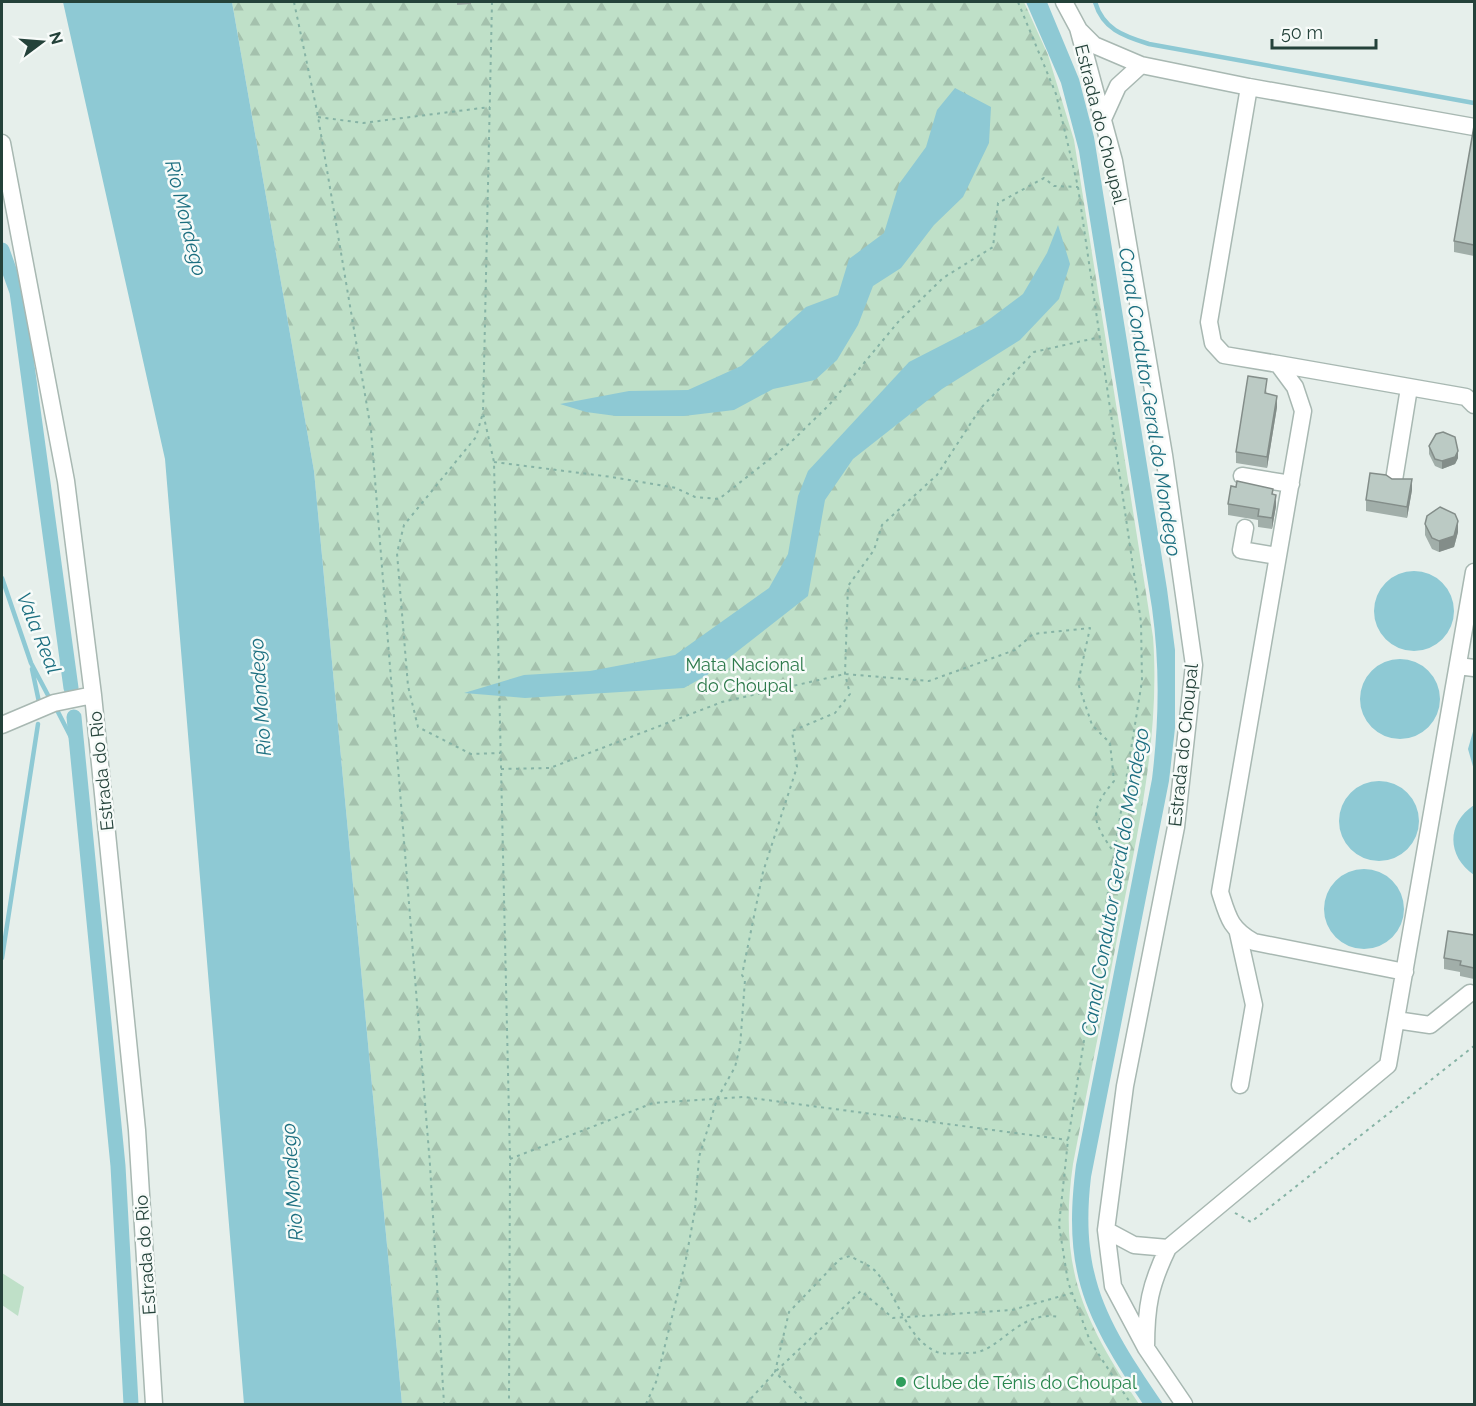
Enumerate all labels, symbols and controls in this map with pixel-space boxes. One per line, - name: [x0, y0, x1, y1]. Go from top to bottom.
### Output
- north arrow: [12, 12, 72, 72]
- scale bar: [1272, 12, 1376, 50]
- text: 50 m: [1281, 22, 1323, 43]
- text: N: [45, 30, 67, 46]
- street label: Estrada do Choupal: [1071, 42, 1131, 206]
- water label: Rio Mondego: [160, 158, 212, 278]
- water label: Canal Condutor Geral do Mondego: [1114, 246, 1186, 558]
- water label: Vala Real: [12, 589, 66, 677]
- water label: Rio Mondego: [244, 637, 276, 757]
- park label: Mata Nacional do Choupal: [685, 654, 805, 696]
- street label: Estrada do Choupal: [1164, 662, 1202, 828]
- street label: Estrada do Rio: [84, 710, 118, 832]
- water label: Canal Condutor Geral do Mondego: [1076, 726, 1154, 1038]
- water label: Rio Mondego: [276, 1122, 308, 1242]
- street label: Estrada do Rio: [130, 1194, 160, 1316]
- place label: Clube de Ténis do Choupal: [913, 1372, 1137, 1393]
- marker: Clube de Ténis do Choupal: [894, 1375, 908, 1389]

